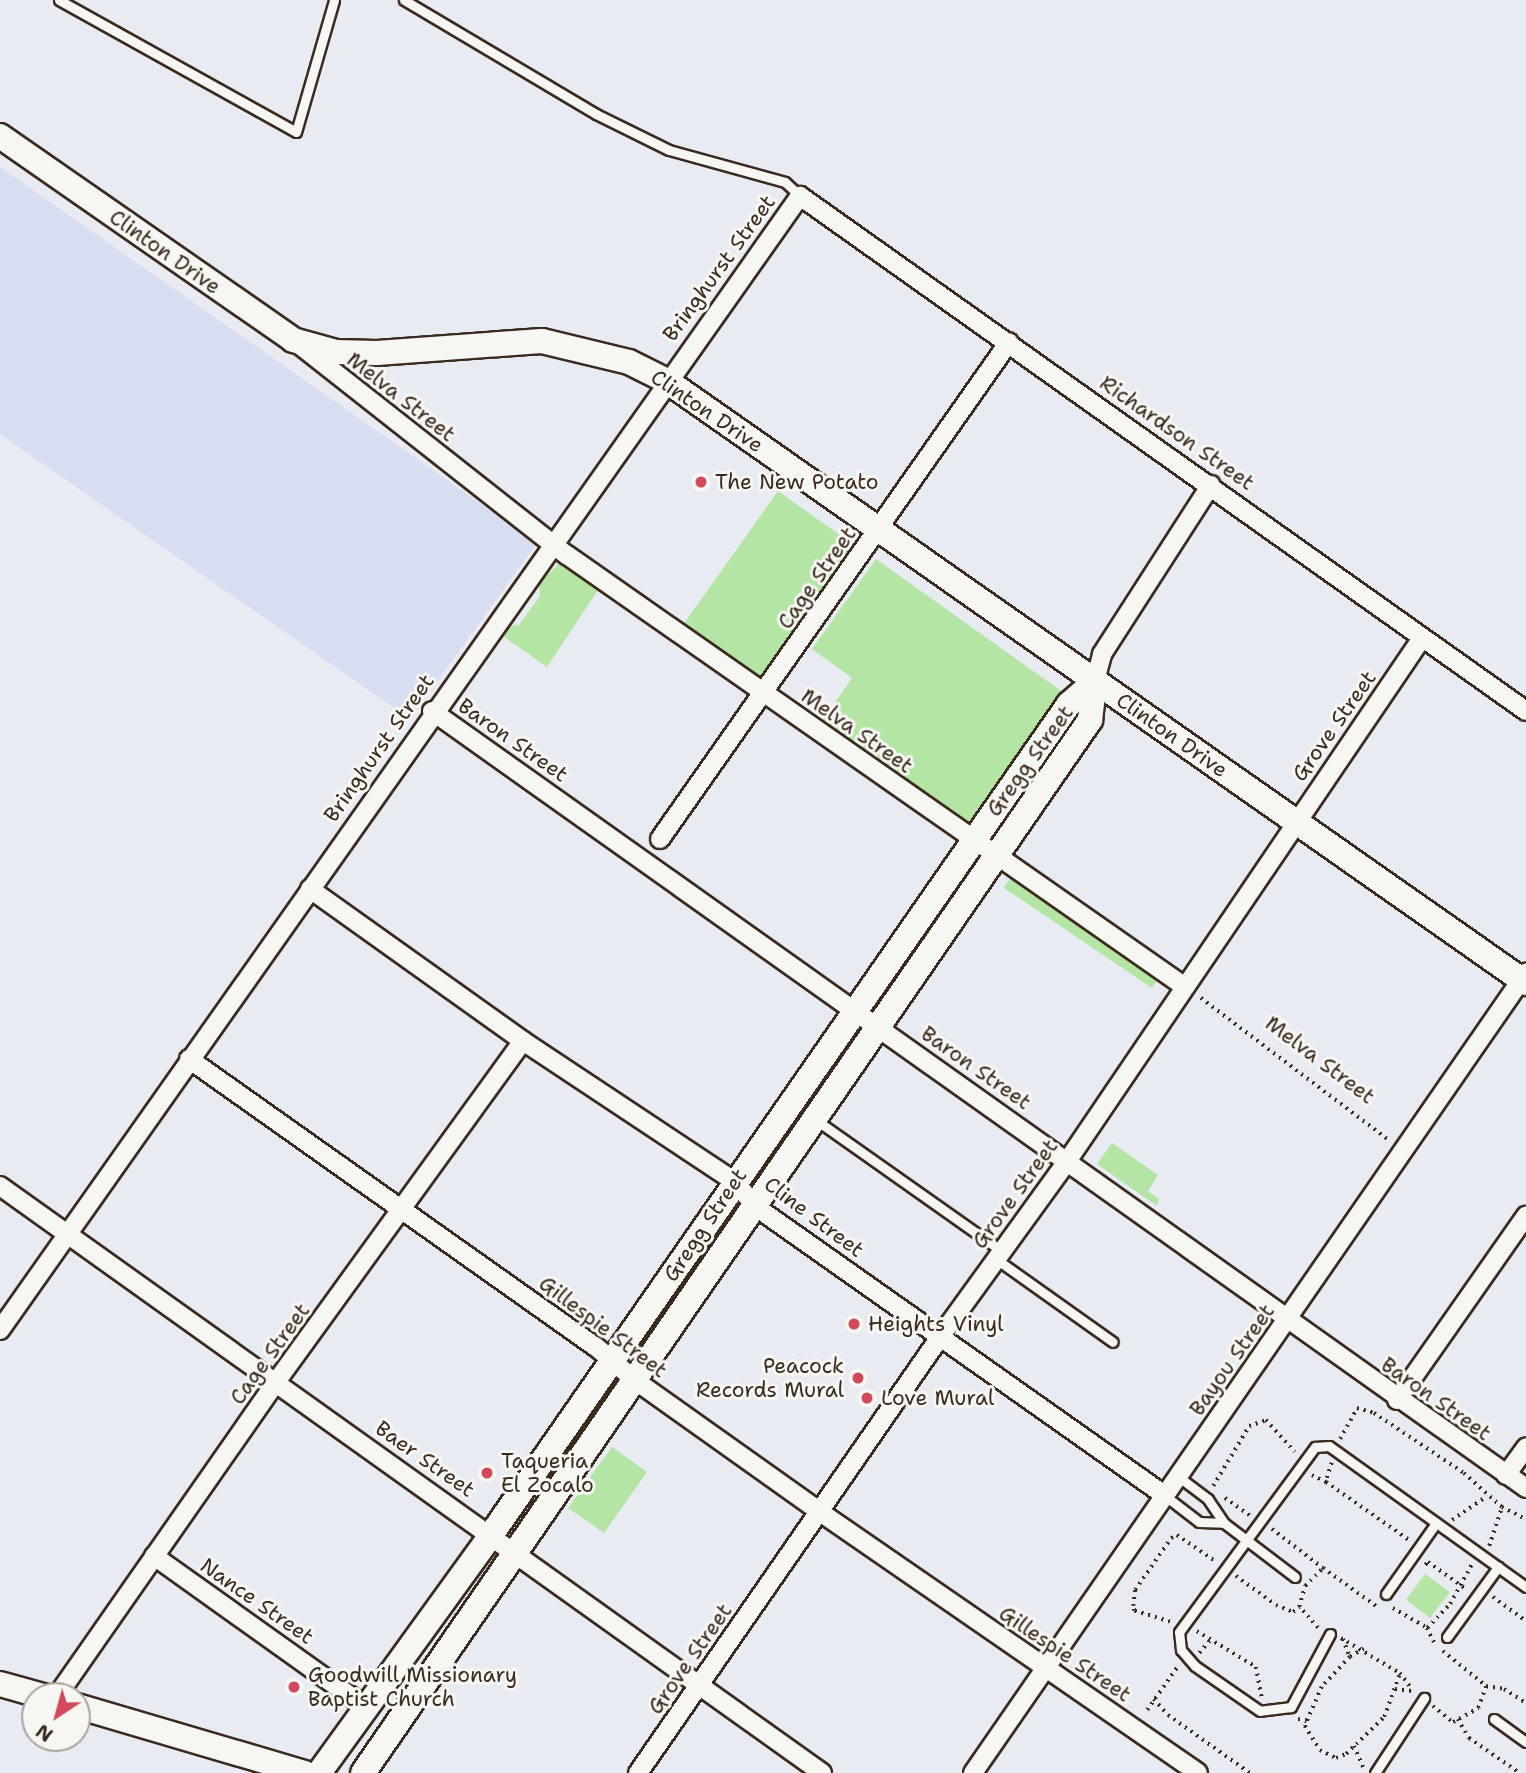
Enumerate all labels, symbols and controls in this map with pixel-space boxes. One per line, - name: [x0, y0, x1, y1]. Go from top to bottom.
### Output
- street label: Bringhurst Street: [658, 190, 780, 346]
- street label: Clinton Drive: [105, 204, 225, 300]
- street label: Melva Street: [342, 347, 460, 447]
- street label: Clinton Drive: [646, 364, 768, 458]
- street label: Richardson Street: [1095, 370, 1259, 496]
- place label: The New Potato: [715, 469, 878, 495]
- marker: The New Potato: [693, 474, 709, 490]
- street label: Cage Street: [773, 522, 861, 634]
- street label: Grove Street: [1287, 666, 1381, 786]
- street label: Bringhurst Street: [319, 669, 439, 827]
- street label: Melva Street: [796, 683, 918, 779]
- street label: Clinton Drive: [1112, 687, 1232, 783]
- street label: Baron Street: [453, 693, 573, 787]
- street label: Gregg Street: [981, 701, 1079, 821]
- street label: Melva Street: [1260, 1011, 1380, 1109]
- street label: Baron Street: [916, 1021, 1036, 1115]
- street label: Grove Street: [967, 1134, 1063, 1254]
- street label: Gregg Street: [658, 1164, 752, 1286]
- street label: Cline Street: [759, 1171, 869, 1263]
- street label: Gillespie Street: [534, 1271, 672, 1383]
- street label: Cage Street: [225, 1298, 315, 1410]
- street label: Bayou Street: [1184, 1299, 1280, 1421]
- place label: Heights Vinyl: [868, 1311, 1004, 1337]
- marker: Heights Vinyl: [846, 1316, 862, 1332]
- street label: Baron Street: [1376, 1352, 1496, 1446]
- place label: Peacock Records Mural: [696, 1353, 844, 1403]
- marker: Peacock Records Mural: [850, 1370, 866, 1386]
- place label: Love Mural: [881, 1385, 994, 1411]
- marker: Love Mural: [859, 1390, 875, 1406]
- street label: Baer Street: [370, 1416, 480, 1502]
- place label: Taqueria El Zocalo: [501, 1448, 594, 1498]
- marker: Taqueria El Zocalo: [479, 1465, 495, 1481]
- street label: Nance Street: [195, 1553, 319, 1649]
- street label: Grove Street: [643, 1599, 737, 1719]
- street label: Gillespie Street: [994, 1601, 1136, 1707]
- place label: Goodwill Missionary Baptist Church: [308, 1662, 517, 1712]
- marker: Goodwill Missionary Baptist Church: [286, 1679, 302, 1695]
- north arrow: [21, 1682, 91, 1752]
- text: N: [31, 1718, 58, 1747]

